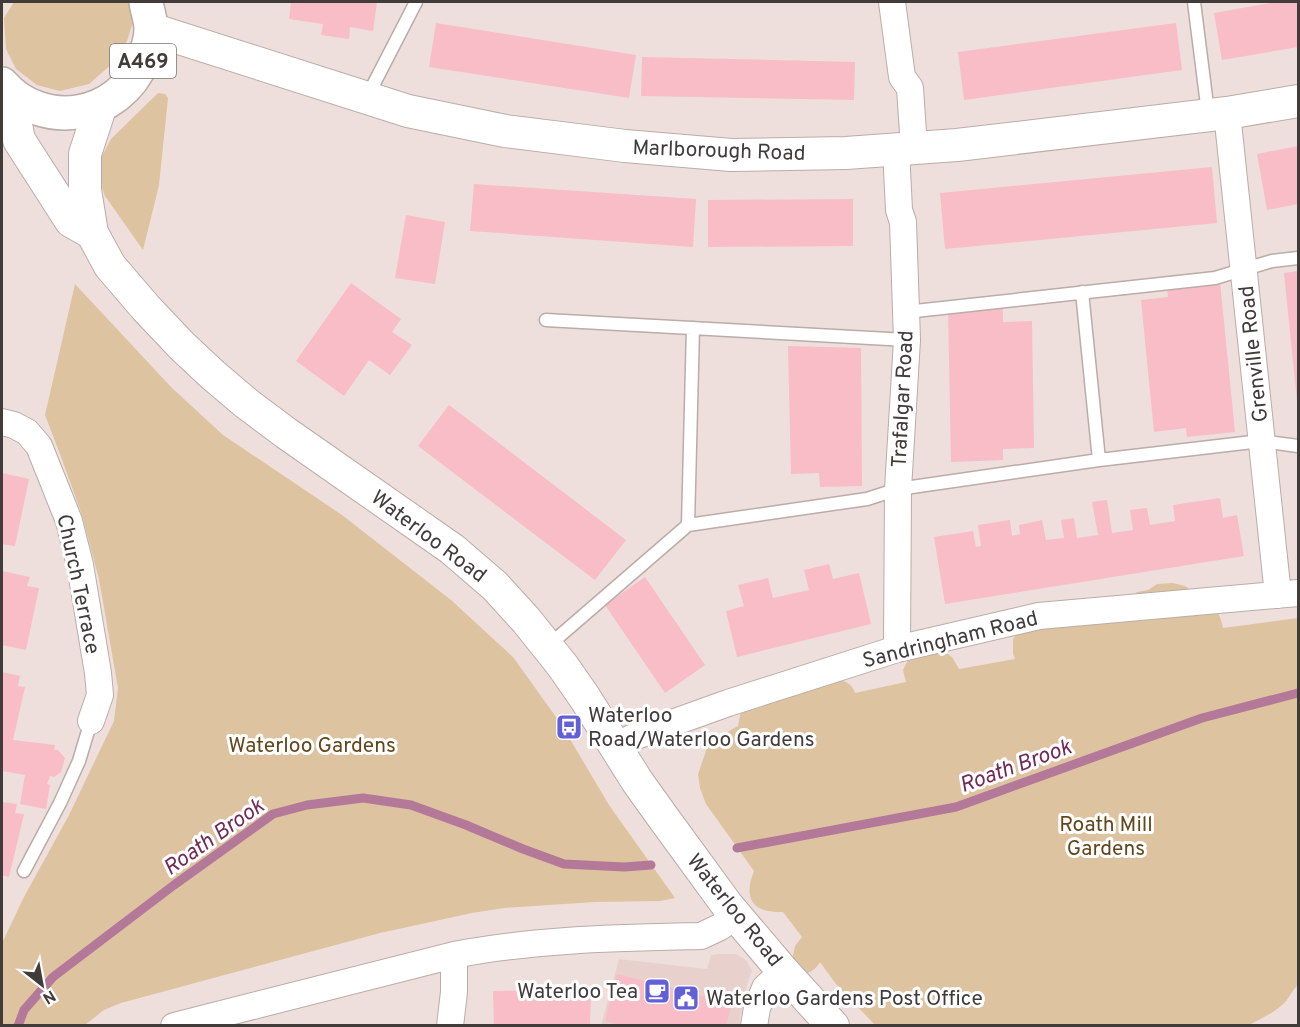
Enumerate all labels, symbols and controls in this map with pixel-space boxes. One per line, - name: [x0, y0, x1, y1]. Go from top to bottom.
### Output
- road number: A469: [110, 44, 176, 78]
- street label: Marlborough Road: [632, 135, 806, 168]
- street label: Grenville Road: [1234, 284, 1275, 424]
- street label: Trafalgar Road: [886, 330, 921, 469]
- street label: Waterloo Road: [365, 485, 491, 590]
- street label: Church Terrace: [50, 512, 106, 657]
- street label: Sandringham Road: [860, 606, 1041, 675]
- place label: Waterloo Road/Waterloo Gardens: [588, 703, 815, 754]
- bus stop icon: Waterloo Road/Waterloo Gardens: [554, 712, 584, 742]
- park label: Waterloo Gardens: [228, 733, 396, 760]
- water label: Roath Brook: [956, 734, 1076, 800]
- water label: Roath Brook: [159, 793, 271, 883]
- park label: Roath Mill Gardens: [1059, 812, 1153, 863]
- street label: Waterloo Road: [680, 849, 788, 973]
- north arrow: [12, 955, 72, 1015]
- cafe icon: Waterloo Tea: [642, 976, 672, 1006]
- place label: Waterloo Tea: [517, 979, 638, 1006]
- public building icon: Waterloo Gardens Post Office: [671, 983, 701, 1013]
- text: N: [39, 985, 59, 1008]
- place label: Waterloo Gardens Post Office: [706, 986, 983, 1013]

